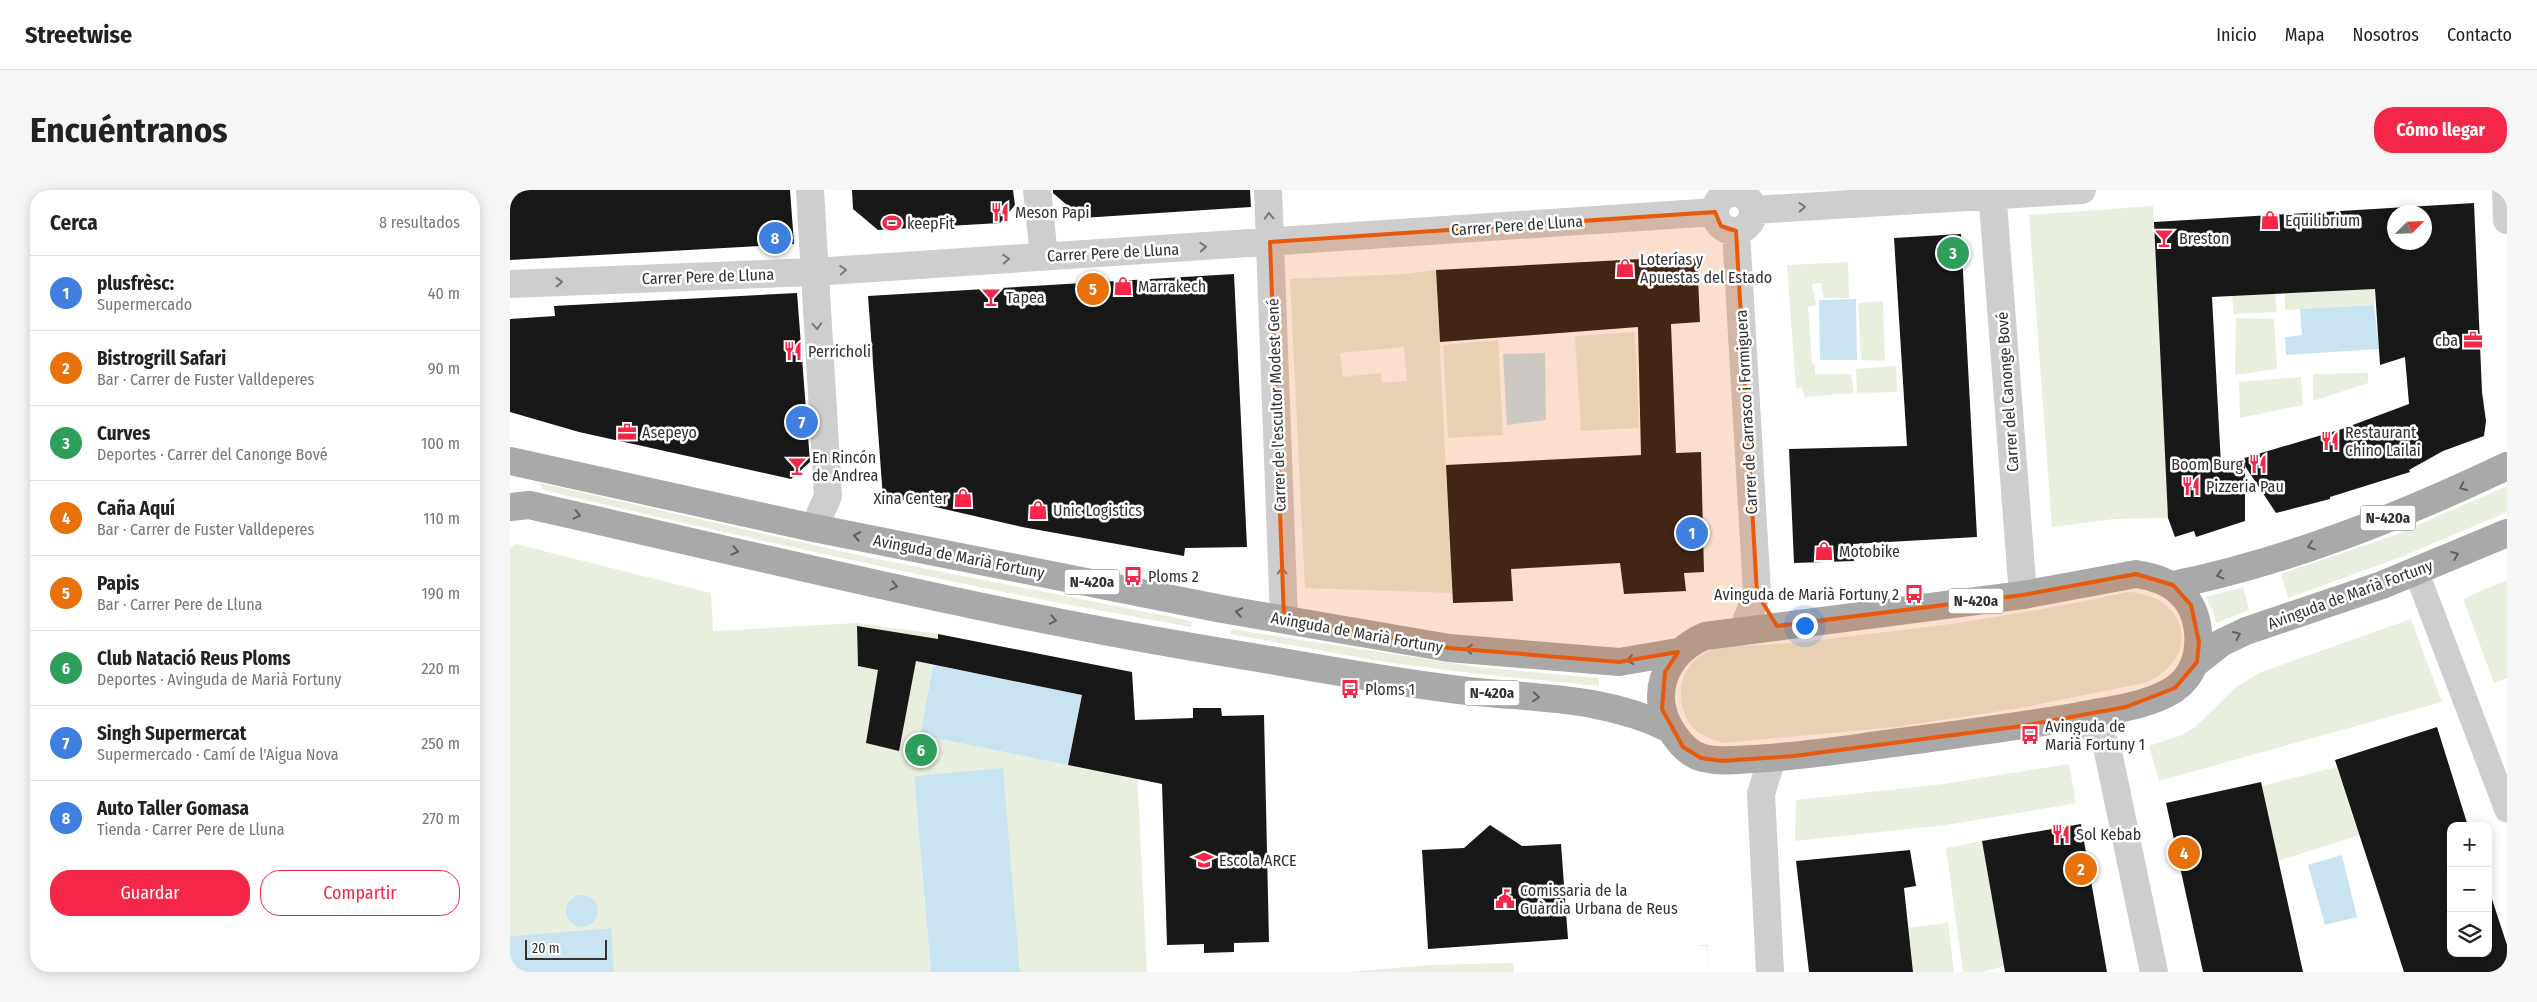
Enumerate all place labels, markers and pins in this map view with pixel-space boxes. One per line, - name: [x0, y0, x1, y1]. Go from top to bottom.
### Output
- restaurant icon: Meson Papi: [989, 201, 1011, 223]
- place label: Meson Papi: [1015, 203, 1090, 222]
- shop icon: Equilibrium: [2259, 209, 2281, 231]
- place label: Equilibrium: [2285, 211, 2360, 230]
- sports icon: keepFit: [881, 212, 903, 234]
- place label: keepFit: [907, 214, 955, 233]
- pin: 8: [759, 219, 791, 257]
- bar icon: Breston: [2153, 227, 2175, 249]
- place label: Breston: [2179, 229, 2229, 248]
- pin: 3: [1937, 234, 1969, 272]
- place label: Loterías y Apuestas del Estado: [1640, 250, 1772, 287]
- shop icon: Loterías y Apuestas del Estado: [1614, 257, 1636, 279]
- pin: 5: [1077, 270, 1109, 308]
- shop icon: Marrakech: [1112, 275, 1134, 297]
- place label: Marrakech: [1138, 277, 1206, 296]
- bar icon: Tapea: [980, 286, 1002, 308]
- place label: Tapea: [1006, 288, 1045, 307]
- office icon: cba: [2462, 329, 2484, 351]
- place label: cba: [2435, 331, 2458, 350]
- restaurant icon: Perricholi: [782, 340, 804, 362]
- place label: Perricholi: [808, 342, 871, 361]
- pin: 7: [786, 403, 818, 441]
- office icon: Asepeyo: [616, 421, 638, 443]
- place label: Asepeyo: [642, 423, 697, 442]
- place label: Restaurant Chino Lailai: [2345, 423, 2421, 460]
- restaurant icon: Restaurant Chino Lailai: [2319, 430, 2341, 452]
- place label: En Rincón de Andrea: [812, 448, 879, 485]
- restaurant icon: Boom Burg: [2247, 453, 2269, 475]
- bar icon: En Rincón de Andrea: [786, 455, 808, 477]
- place label: Boom Burg: [2171, 455, 2243, 474]
- restaurant icon: Pizzeria Pau: [2180, 475, 2202, 497]
- place label: Pizzeria Pau: [2206, 477, 2284, 496]
- shop icon: Xina Center: [952, 487, 974, 509]
- place label: Xina Center: [874, 489, 948, 508]
- shop icon: Unic Logistics: [1027, 499, 1049, 521]
- place label: Unic Logistics: [1053, 501, 1142, 520]
- pin: 1: [1676, 514, 1708, 552]
- shop icon: Motobike: [1813, 540, 1835, 562]
- place label: Motobike: [1839, 542, 1900, 561]
- bus stop icon: Ploms 2: [1122, 565, 1144, 587]
- place label: Ploms 2: [1148, 567, 1199, 586]
- bus stop icon: Avinguda de Marià Fortuny 2: [1903, 583, 1925, 605]
- place label: Avinguda de Marià Fortuny 2: [1714, 585, 1899, 604]
- bus stop icon: Ploms 1: [1339, 678, 1361, 700]
- place label: Ploms 1: [1365, 680, 1415, 699]
- place label: Avinguda de Marià Fortuny 1: [2045, 717, 2145, 754]
- bus stop icon: Avinguda de Marià Fortuny 1: [2019, 724, 2041, 746]
- pin: 6: [905, 731, 937, 769]
- restaurant icon: Sol Kebab: [2050, 823, 2072, 845]
- place label: Sol Kebab: [2076, 825, 2141, 844]
- pin: 4: [2168, 834, 2200, 872]
- school or university icon: Escola ARCE: [1193, 849, 1215, 871]
- pin: 2: [2065, 850, 2097, 888]
- place label: Escola ARCE: [1219, 851, 1297, 870]
- place label: Comissaria de la Guàrdia Urbana de Reus: [1520, 881, 1678, 918]
- public building icon: Comissaria de la Guàrdia Urbana de Reus: [1494, 888, 1516, 910]

